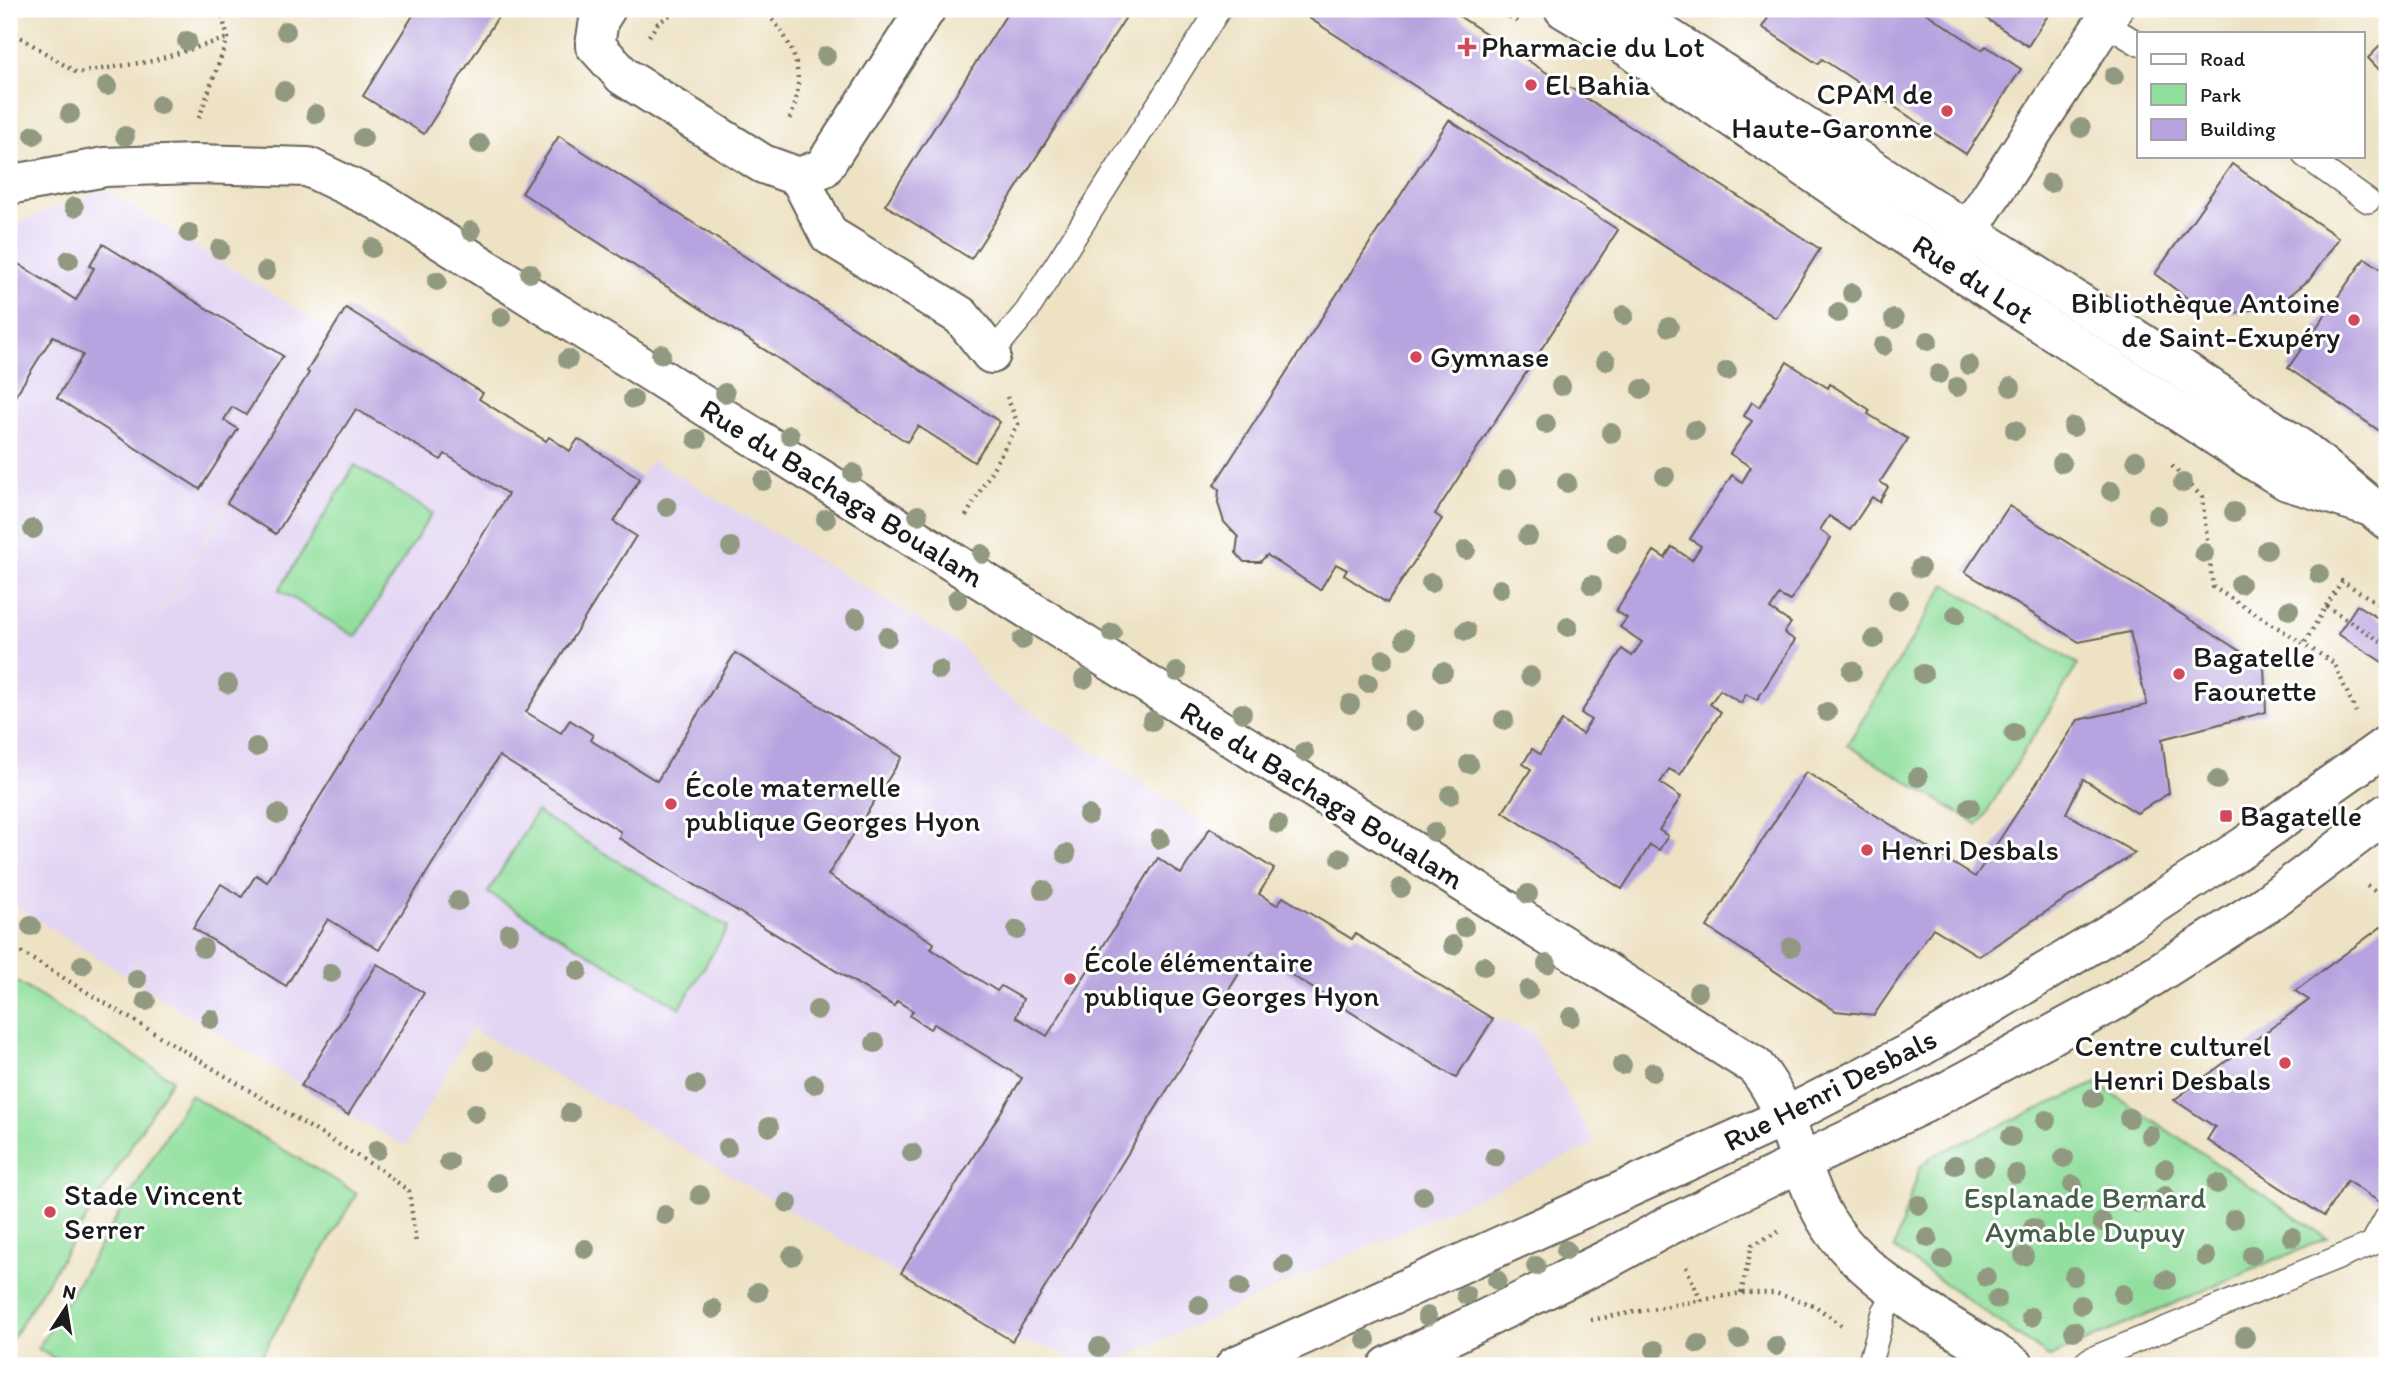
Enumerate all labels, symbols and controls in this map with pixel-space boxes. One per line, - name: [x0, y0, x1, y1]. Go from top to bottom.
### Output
- place label: Pharmacie du Lot: [1481, 28, 1705, 65]
- legend: [2137, 32, 2364, 158]
- marker: Pharmacie du Lot: [1459, 39, 1475, 55]
- text: Road: [2200, 46, 2246, 71]
- place label: El Bahia: [1545, 66, 1651, 103]
- place label: CPAM de Haute-Garonne: [1731, 75, 1933, 146]
- marker: El Bahia: [1523, 77, 1539, 93]
- text: Park: [2200, 82, 2242, 107]
- marker: CPAM de Haute-Garonne: [1939, 103, 1955, 119]
- text: Building: [2200, 116, 2276, 141]
- street label: Rue du Lot: [1906, 226, 2041, 332]
- place label: Bibliothèque Antoine de Saint-Exupéry: [2071, 284, 2340, 355]
- marker: Bibliothèque Antoine de Saint-Exupéry: [2346, 312, 2362, 328]
- place label: Gymnase: [1430, 338, 1549, 375]
- marker: Gymnase: [1408, 349, 1424, 365]
- street label: Rue du Bachaga Boualam: [693, 390, 991, 595]
- place label: Bagatelle Faourette: [2193, 638, 2317, 709]
- marker: Bagatelle Faourette: [2171, 666, 2187, 682]
- street label: Rue du Bachaga Boualam: [1173, 692, 1471, 897]
- place label: École maternelle publique Georges Hyon: [685, 768, 980, 839]
- marker: École maternelle publique Georges Hyon: [663, 796, 679, 812]
- place label: Bagatelle: [2240, 797, 2362, 834]
- marker: Bagatelle: [2218, 808, 2234, 824]
- place label: Henri Desbals: [1881, 831, 2059, 868]
- marker: Henri Desbals: [1859, 842, 1875, 858]
- place label: École élémentaire publique Georges Hyon: [1084, 943, 1379, 1014]
- marker: École élémentaire publique Georges Hyon: [1062, 971, 1078, 987]
- street label: Rue Henri Desbals: [1717, 1020, 1943, 1159]
- place label: Centre culturel Henri Desbals: [2075, 1027, 2271, 1098]
- marker: Centre culturel Henri Desbals: [2277, 1055, 2293, 1071]
- place label: Stade Vincent Serrer: [64, 1176, 243, 1247]
- park label: Esplanade Bernard Aymable Dupuy: [1964, 1179, 2206, 1250]
- marker: Stade Vincent Serrer: [42, 1204, 58, 1220]
- north arrow: [32, 1274, 102, 1344]
- text: N: [61, 1279, 78, 1304]

